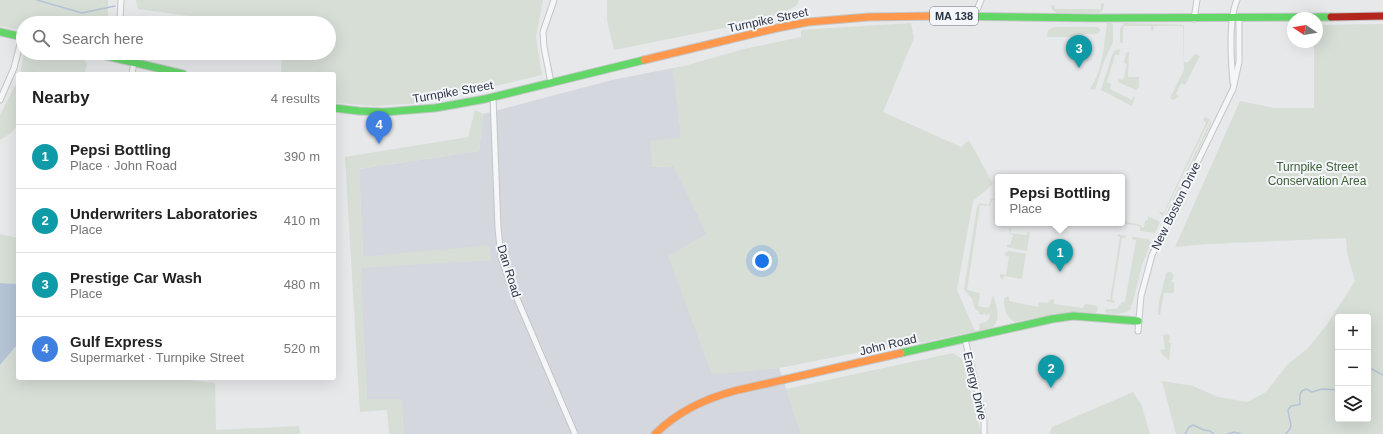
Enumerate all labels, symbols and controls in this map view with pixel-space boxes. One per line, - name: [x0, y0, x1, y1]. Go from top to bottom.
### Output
- street label: Turnpike Street: [727, 5, 810, 35]
- road number: MA 138: [930, 7, 978, 25]
- north arrow: [1287, 12, 1323, 48]
- search box: [16, 16, 336, 60]
- icon: search: [30, 27, 52, 49]
- text: Search here: [62, 30, 144, 47]
- pin: 3: [1066, 35, 1092, 68]
- street label: Turnpike Street: [412, 78, 495, 106]
- text: Nearby: [32, 88, 90, 107]
- text: 4 results: [271, 91, 320, 106]
- pin: 4: [366, 111, 392, 144]
- text: Pepsi Bottling: [70, 141, 171, 158]
- text: 1: [41, 149, 49, 164]
- text: 390 m: [284, 149, 320, 164]
- text: Place · John Road: [70, 158, 177, 173]
- street label: New Boston Drive: [1149, 159, 1203, 252]
- park label: Turnpike Street Conservation Area: [1268, 160, 1367, 188]
- popup: [995, 174, 1125, 226]
- text: Pepsi Bottling: [1010, 184, 1110, 201]
- text: Place: [1010, 201, 1042, 216]
- text: Underwriters Laboratories: [70, 205, 258, 222]
- text: 2: [41, 213, 49, 228]
- text: 410 m: [284, 213, 320, 228]
- text: Place: [70, 222, 103, 237]
- pin: 1: [1047, 239, 1073, 272]
- street label: Dan Road: [494, 243, 524, 299]
- your location: [752, 251, 772, 271]
- text: Prestige Car Wash: [70, 269, 202, 286]
- text: 3: [41, 277, 49, 292]
- text: 480 m: [284, 277, 320, 292]
- text: Place: [70, 286, 103, 301]
- map controls: [1335, 314, 1371, 422]
- button: +: [1335, 314, 1371, 350]
- street label: John Road: [858, 332, 918, 358]
- text: Gulf Express: [70, 333, 163, 350]
- text: 4: [41, 341, 49, 356]
- text: 520 m: [284, 341, 320, 356]
- text: Supermarket · Turnpike Street: [70, 350, 244, 365]
- button: −: [1335, 350, 1371, 386]
- street label: Energy Drive: [960, 351, 990, 422]
- pin: 2: [1038, 355, 1064, 388]
- button: layers: [1335, 386, 1371, 422]

